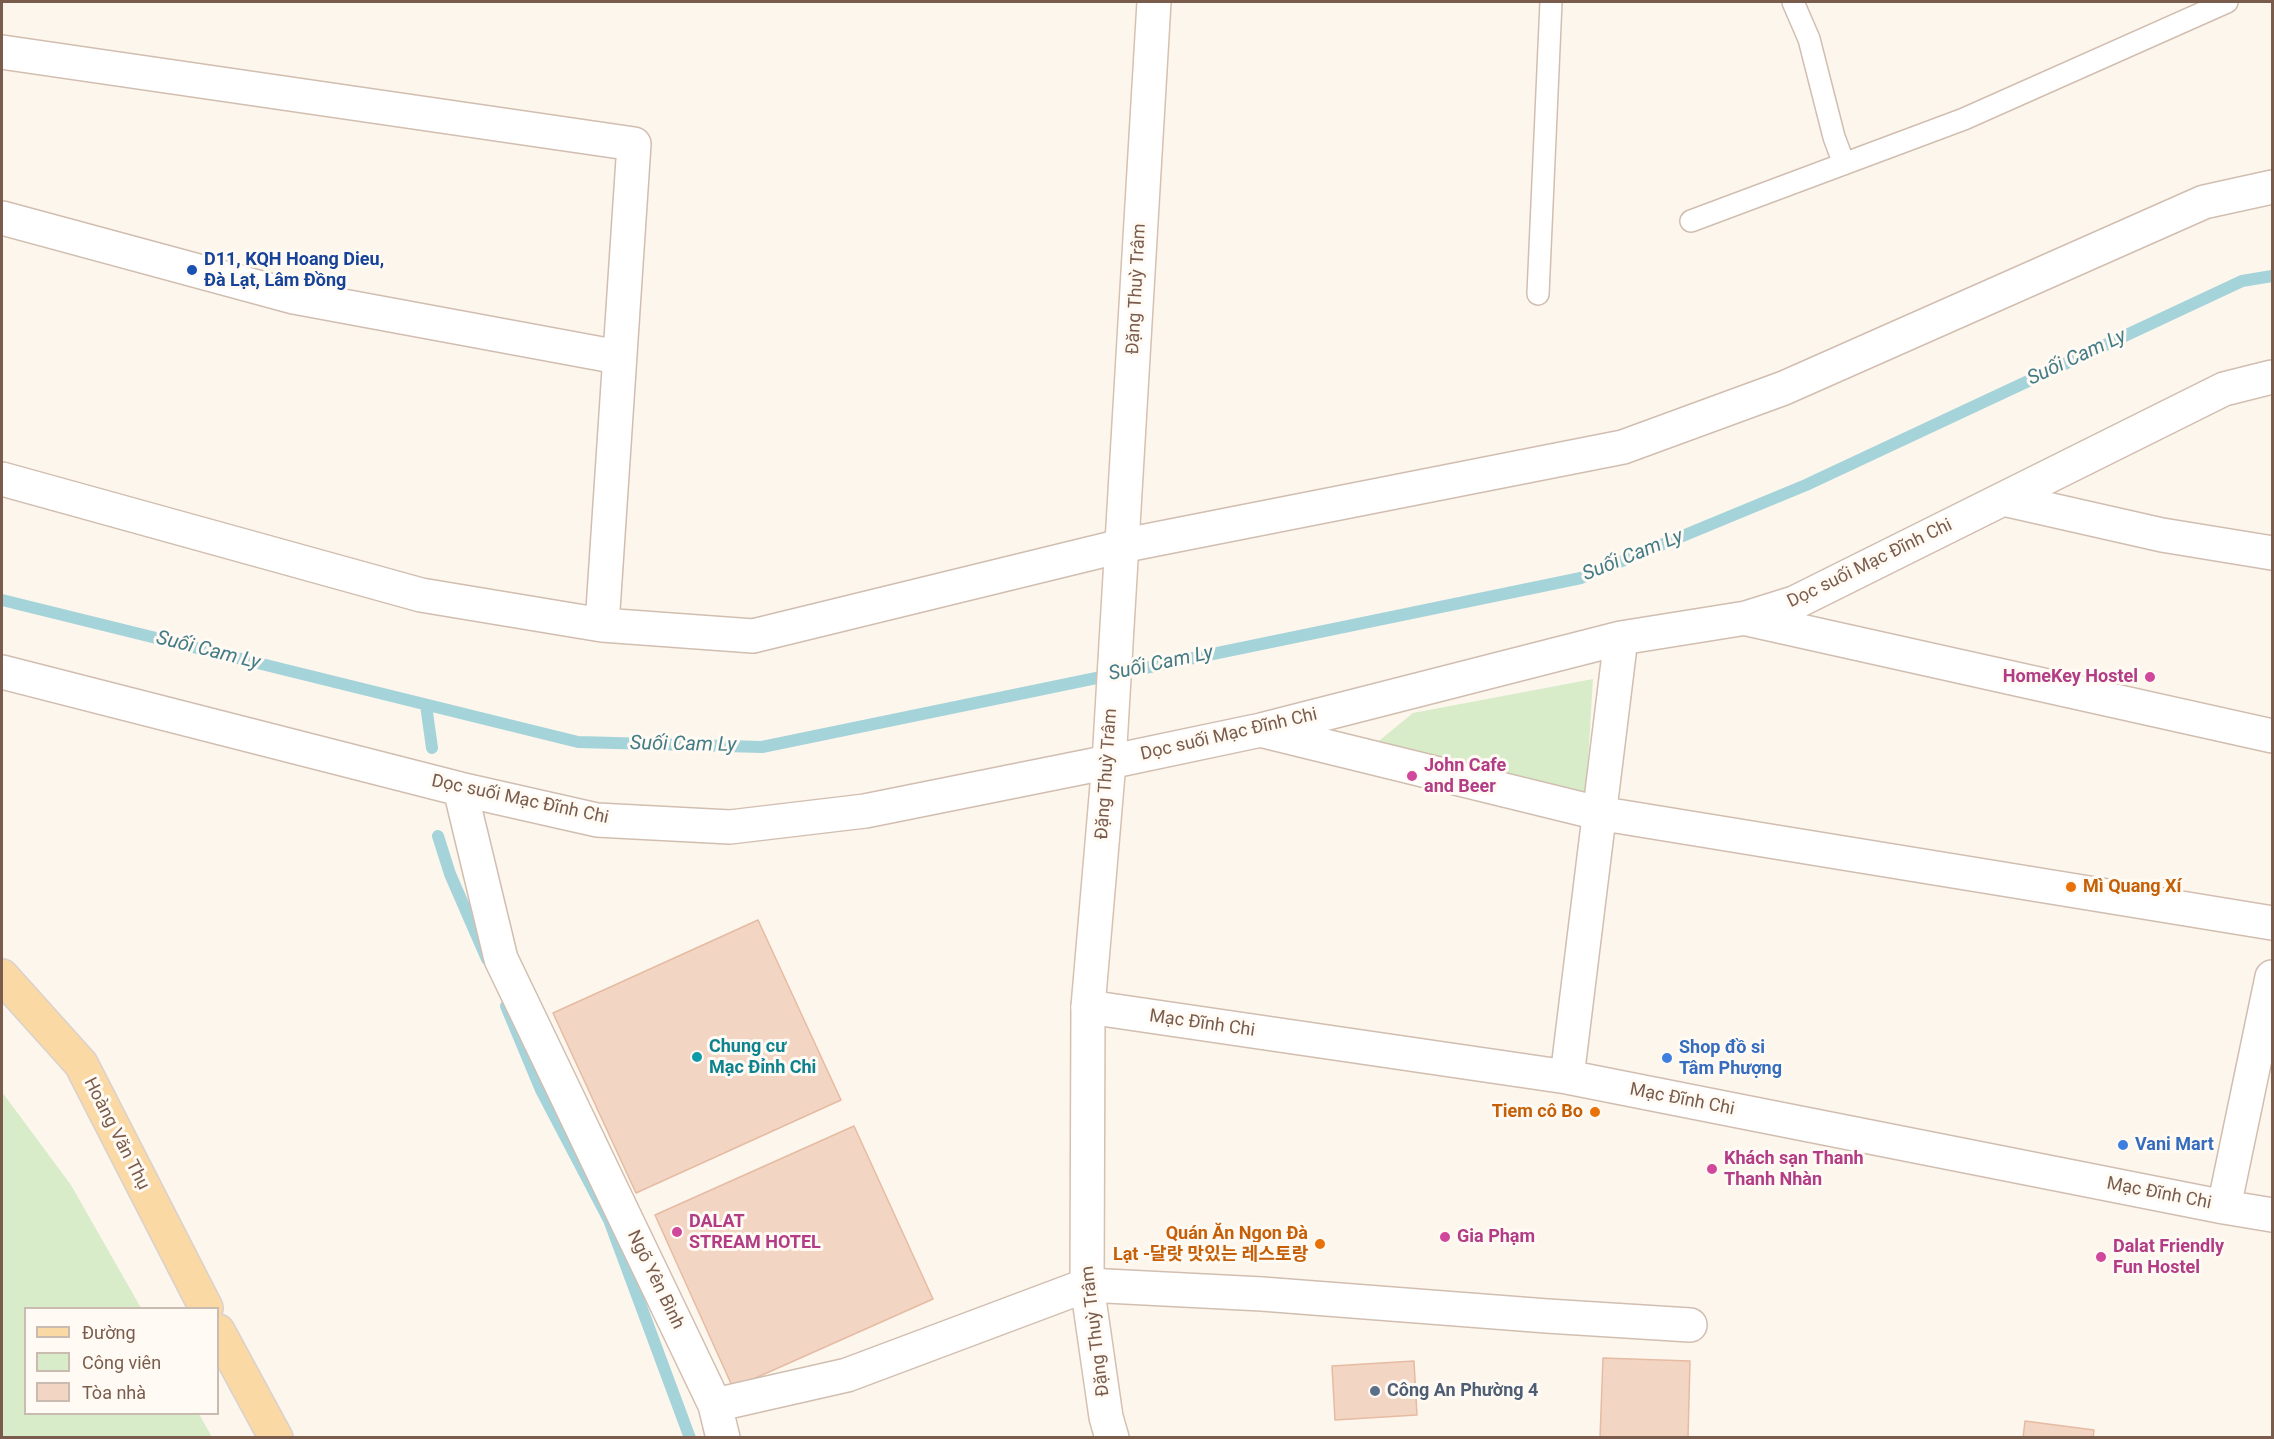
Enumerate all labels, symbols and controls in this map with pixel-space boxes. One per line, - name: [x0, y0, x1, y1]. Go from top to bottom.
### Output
- street label: Đặng Thuỳ Trâm: [1123, 223, 1151, 355]
- place label: D11, KQH Hoang Dieu, Đà Lạt, Lâm Đồng: [204, 249, 384, 292]
- marker: D11, KQH Hoang Dieu, Đà Lạt, Lâm Đồng: [185, 263, 199, 277]
- water label: Suối Cam Ly: [2024, 325, 2130, 391]
- street label: Dọc suối Mạc Đĩnh Chi: [1784, 515, 1956, 613]
- water label: Suối Cam Ly: [1579, 525, 1687, 587]
- water label: Suối Cam Ly: [154, 626, 262, 676]
- water label: Suối Cam Ly: [1106, 641, 1216, 687]
- place label: HomeKey Hostel: [2003, 666, 2138, 688]
- marker: HomeKey Hostel: [2143, 670, 2157, 684]
- street label: Dọc suối Mạc Đĩnh Chi: [1139, 704, 1319, 766]
- street label: Đặng Thuỳ Trâm: [1092, 708, 1122, 840]
- water label: Suối Cam Ly: [630, 732, 736, 758]
- place label: John Cafe and Beer: [1424, 755, 1506, 798]
- marker: John Cafe and Beer: [1405, 769, 1419, 783]
- street label: Dọc suối Mạc Đĩnh Chi: [429, 771, 611, 829]
- place label: Mì Quang Xí: [2083, 876, 2181, 898]
- marker: Mì Quang Xí: [2064, 880, 2078, 894]
- street label: Mạc Đĩnh Chi: [1148, 1006, 1256, 1042]
- place label: Chung cư Mạc Đỉnh Chi: [709, 1036, 816, 1078]
- place label: Shop đồ si Tâm Phượng: [1679, 1037, 1782, 1080]
- marker: Chung cư Mạc Đỉnh Chi: [690, 1050, 704, 1064]
- marker: Shop đồ si Tâm Phượng: [1660, 1051, 1674, 1065]
- street label: Hoàng Văn Thụ: [78, 1074, 154, 1194]
- street label: Mạc Đĩnh Chi: [1628, 1079, 1736, 1121]
- place label: Tiem cô Bo: [1492, 1101, 1583, 1123]
- marker: Tiem cô Bo: [1588, 1105, 1602, 1119]
- place label: Vani Mart: [2135, 1134, 2214, 1156]
- marker: Vani Mart: [2116, 1138, 2130, 1152]
- place label: Khách sạn Thanh Thanh Nhàn: [1724, 1148, 1864, 1190]
- marker: Khách sạn Thanh Thanh Nhàn: [1705, 1162, 1719, 1176]
- street label: Mạc Đĩnh Chi: [2105, 1173, 2213, 1215]
- place label: DALAT STREAM HOTEL: [689, 1211, 821, 1254]
- place label: Quán Ăn Ngon Đà Lạt -달랏 맛있는 레스토랑: [1113, 1223, 1308, 1266]
- marker: DALAT STREAM HOTEL: [670, 1225, 684, 1239]
- place label: Gia Phạm: [1457, 1226, 1535, 1248]
- street label: Ngõ Yên Bình: [622, 1227, 688, 1333]
- marker: Gia Phạm: [1438, 1230, 1452, 1244]
- place label: Dalat Friendly Fun Hostel: [2113, 1236, 2224, 1278]
- marker: Quán Ăn Ngon Đà Lạt -달랏 맛있는 레스토랑: [1313, 1237, 1327, 1251]
- marker: Dalat Friendly Fun Hostel: [2094, 1250, 2108, 1264]
- street label: Đặng Thuỳ Trâm: [1077, 1265, 1115, 1397]
- legend: [24, 1307, 219, 1415]
- text: Đường: [82, 1322, 136, 1343]
- text: Công viên: [82, 1352, 161, 1373]
- place label: Công An Phường 4: [1387, 1380, 1538, 1402]
- text: Tòa nhà: [82, 1382, 146, 1403]
- marker: Công An Phường 4: [1368, 1384, 1382, 1398]

